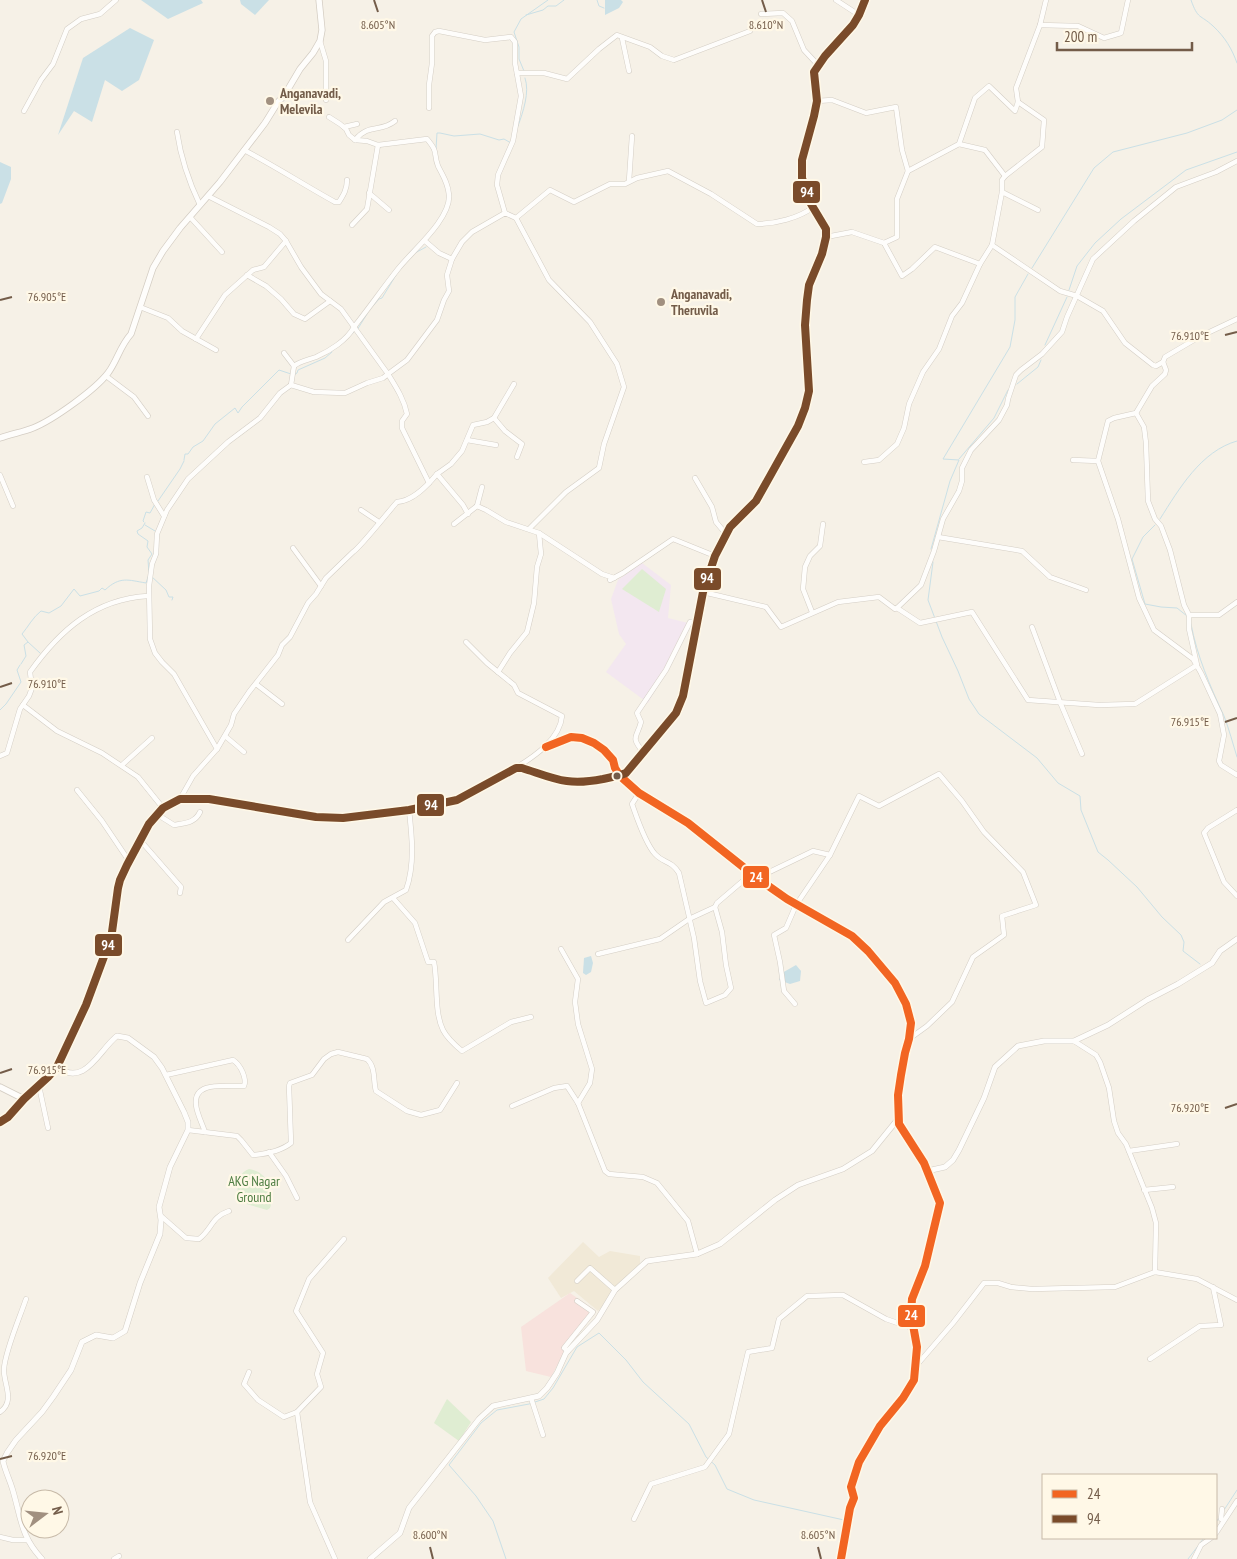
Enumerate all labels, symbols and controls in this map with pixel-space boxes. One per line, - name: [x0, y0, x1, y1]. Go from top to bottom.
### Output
- text: 8.605°N: [361, 17, 395, 32]
- text: 8.610°N: [749, 17, 783, 32]
- scale bar: [1057, 20, 1192, 52]
- text: 200 m: [1064, 27, 1097, 46]
- place label: Anganavadi, Melevila: [279, 84, 341, 118]
- marker: Anganavadi, Melevila: [264, 95, 276, 107]
- line badge: 94: [792, 180, 821, 204]
- text: 94: [800, 183, 814, 201]
- place label: Anganavadi, Theruvila: [670, 285, 732, 319]
- text: 76.905°E: [28, 289, 66, 304]
- marker: Anganavadi, Theruvila: [655, 296, 667, 308]
- text: 76.910°E: [1171, 328, 1209, 343]
- line badge: 94: [693, 567, 722, 591]
- text: 94: [700, 569, 714, 587]
- text: 76.910°E: [28, 676, 66, 691]
- text: 76.915°E: [1171, 714, 1209, 729]
- unlabelled marker: [612, 771, 622, 781]
- line badge: 94: [416, 793, 445, 817]
- text: 94: [424, 796, 438, 814]
- line badge: 24: [742, 865, 770, 889]
- text: 24: [749, 868, 763, 886]
- line badge: 94: [94, 933, 123, 957]
- text: 94: [101, 936, 115, 954]
- text: 76.915°E: [28, 1062, 66, 1077]
- text: 76.920°E: [1171, 1100, 1209, 1115]
- park label: AKG Nagar Ground: [228, 1172, 280, 1206]
- line badge: 24: [897, 1304, 926, 1328]
- text: 24: [904, 1306, 918, 1324]
- text: 76.920°E: [28, 1448, 66, 1463]
- legend: [1042, 1474, 1217, 1539]
- text: 24: [1087, 1484, 1101, 1503]
- north arrow: [20, 1489, 70, 1539]
- text: N: [48, 1504, 67, 1517]
- text: 94: [1087, 1509, 1101, 1528]
- text: 8.600°N: [413, 1527, 447, 1542]
- text: 8.605°N: [801, 1527, 835, 1542]

